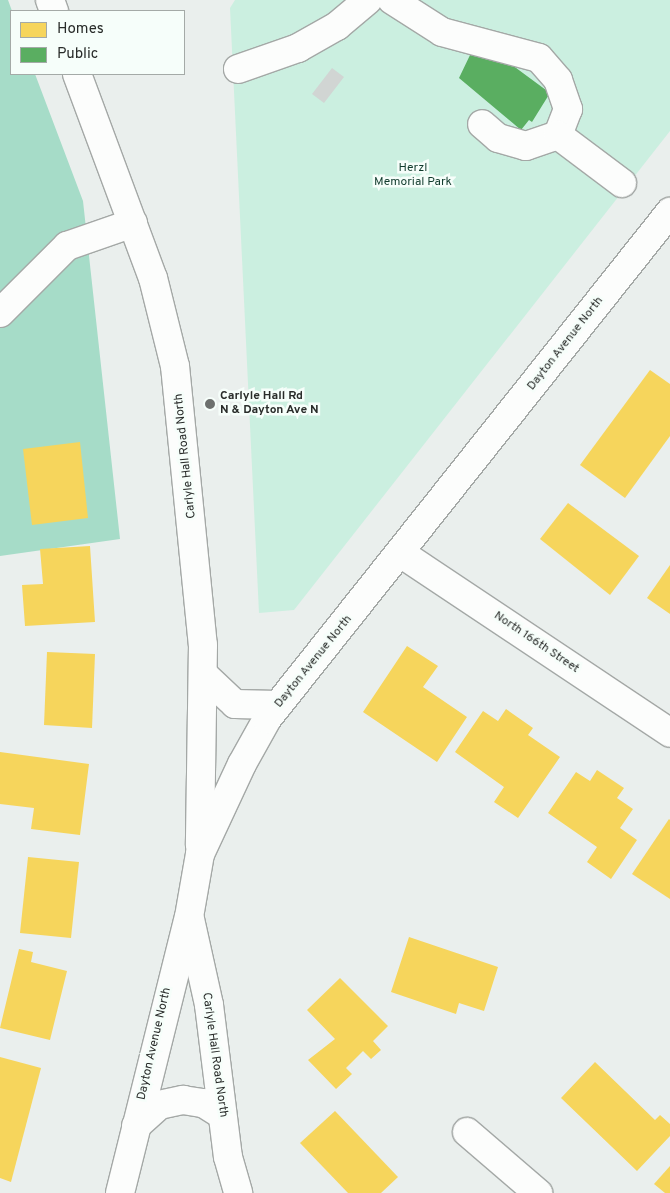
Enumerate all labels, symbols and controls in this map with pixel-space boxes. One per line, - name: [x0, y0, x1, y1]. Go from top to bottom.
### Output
- legend: [10, 10, 185, 75]
- text: Homes: [57, 20, 104, 39]
- text: Public: [57, 45, 98, 64]
- park label: Herzl Memorial Park: [374, 162, 452, 190]
- street label: Dayton Avenue North: [525, 294, 607, 394]
- place label: Carlyle Hall Rd N & Dayton Ave N: [220, 390, 319, 418]
- street label: Carlyle Hall Road North: [172, 393, 200, 519]
- marker: Carlyle Hall Rd N & Dayton Ave N: [204, 398, 216, 410]
- street label: North 166th Street: [491, 609, 581, 677]
- street label: Dayton Avenue North: [272, 613, 356, 711]
- street label: Dayton Avenue North: [135, 986, 175, 1102]
- street label: Carlyle Hall Road North: [198, 992, 230, 1118]

